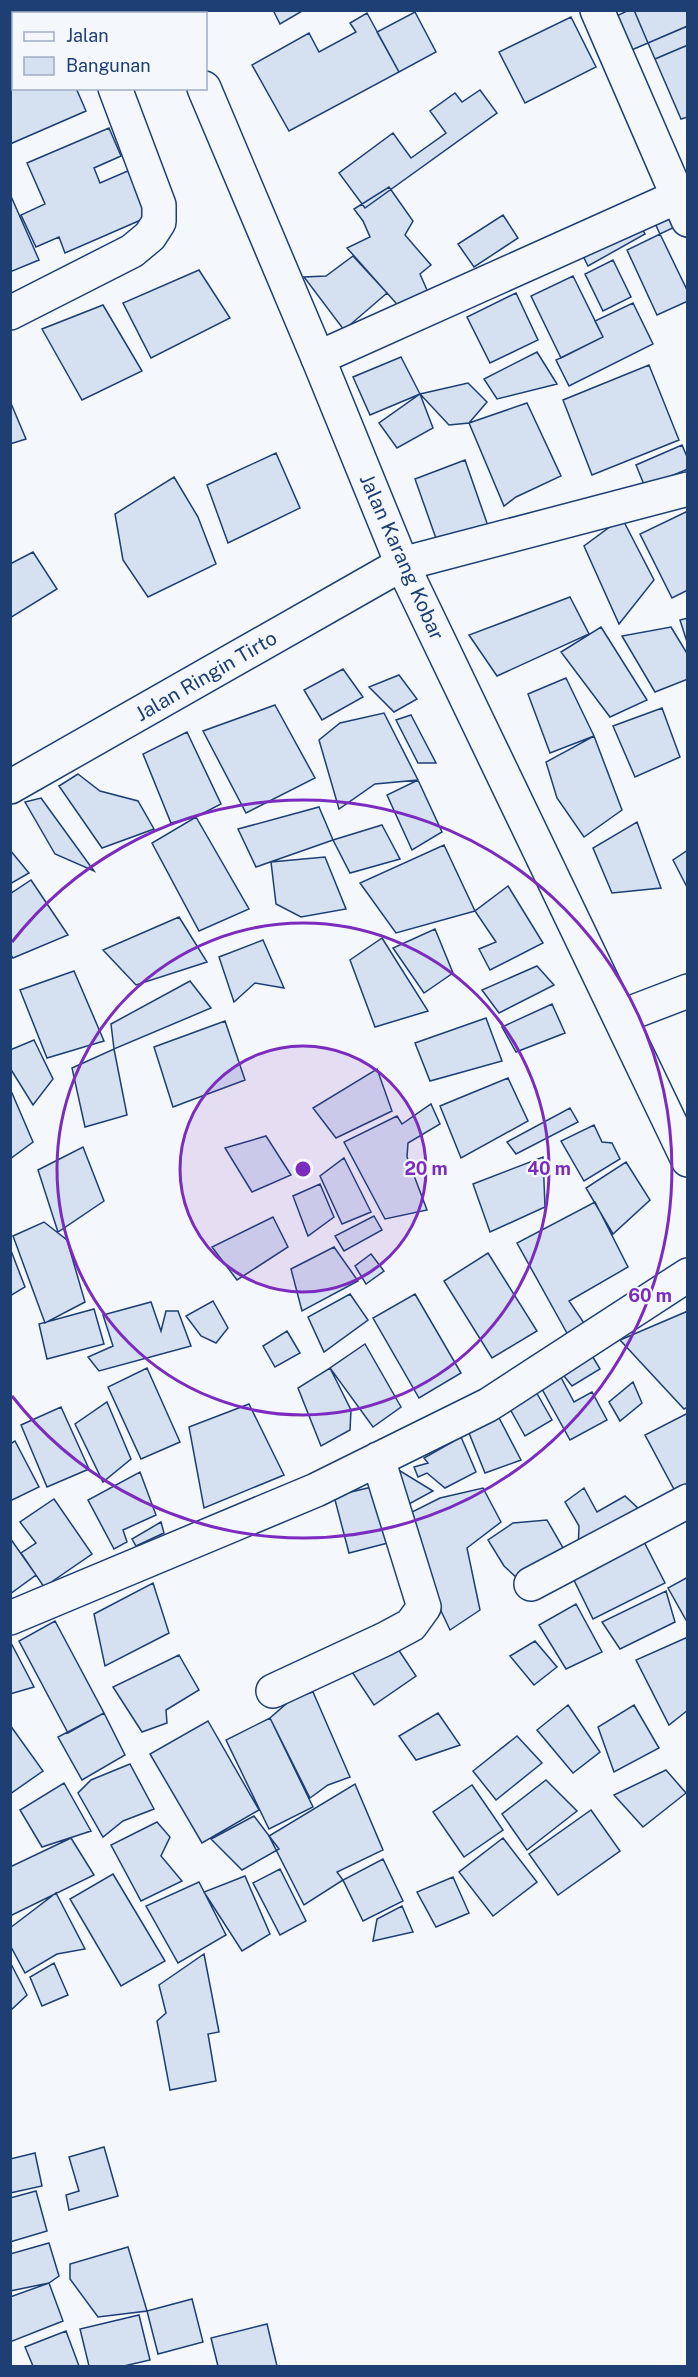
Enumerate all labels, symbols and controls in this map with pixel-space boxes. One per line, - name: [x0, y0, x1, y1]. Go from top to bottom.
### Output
- legend: [12, 12, 207, 90]
- text: Jalan: [66, 25, 109, 46]
- text: Bangunan: [66, 55, 151, 76]
- street label: Jalan Karang Kobar: [355, 470, 449, 644]
- street label: Jalan Ringin Tirto: [131, 626, 281, 726]
- text: 20 m: [404, 1158, 448, 1179]
- text: 40 m: [527, 1158, 571, 1179]
- centre of rings: [293, 1159, 313, 1179]
- text: 60 m: [628, 1285, 672, 1306]

